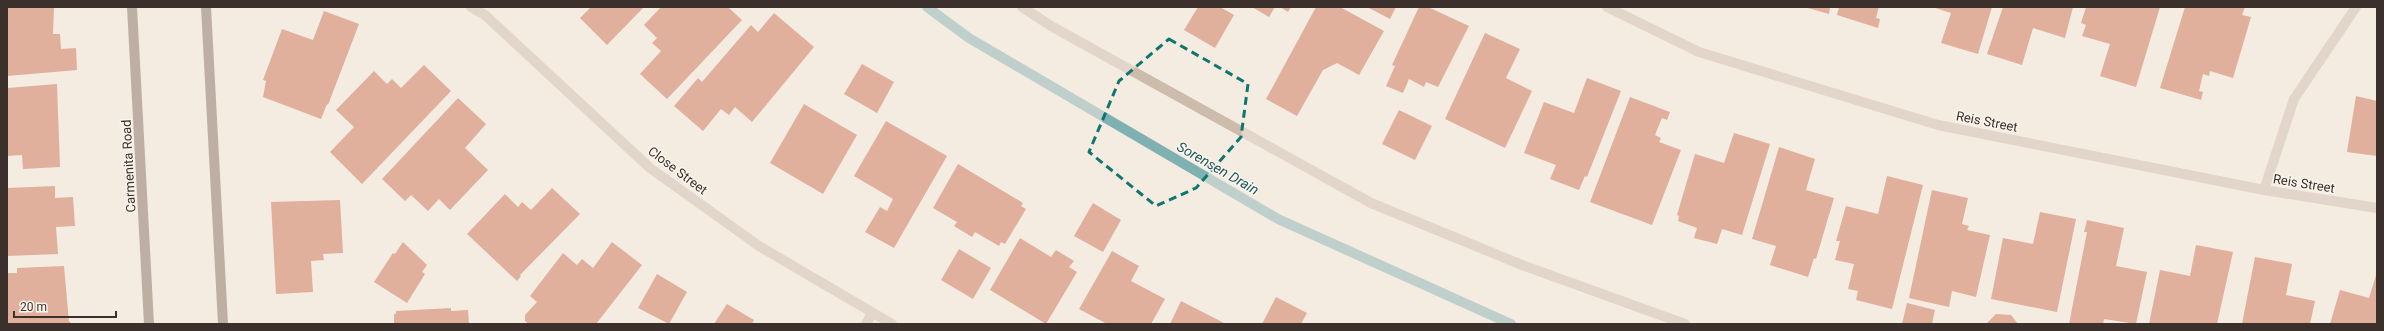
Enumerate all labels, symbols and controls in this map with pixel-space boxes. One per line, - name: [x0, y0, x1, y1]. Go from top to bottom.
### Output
- street label: Reis Street: [1955, 108, 2019, 135]
- street label: Carmenita Road: [119, 119, 138, 213]
- water label: Sorensen Drain: [1174, 138, 1262, 198]
- street label: Close Street: [645, 143, 710, 198]
- street label: Reis Street: [2272, 171, 2336, 196]
- scale bar: [14, 293, 116, 319]
- text: 20 m: [20, 300, 47, 314]

